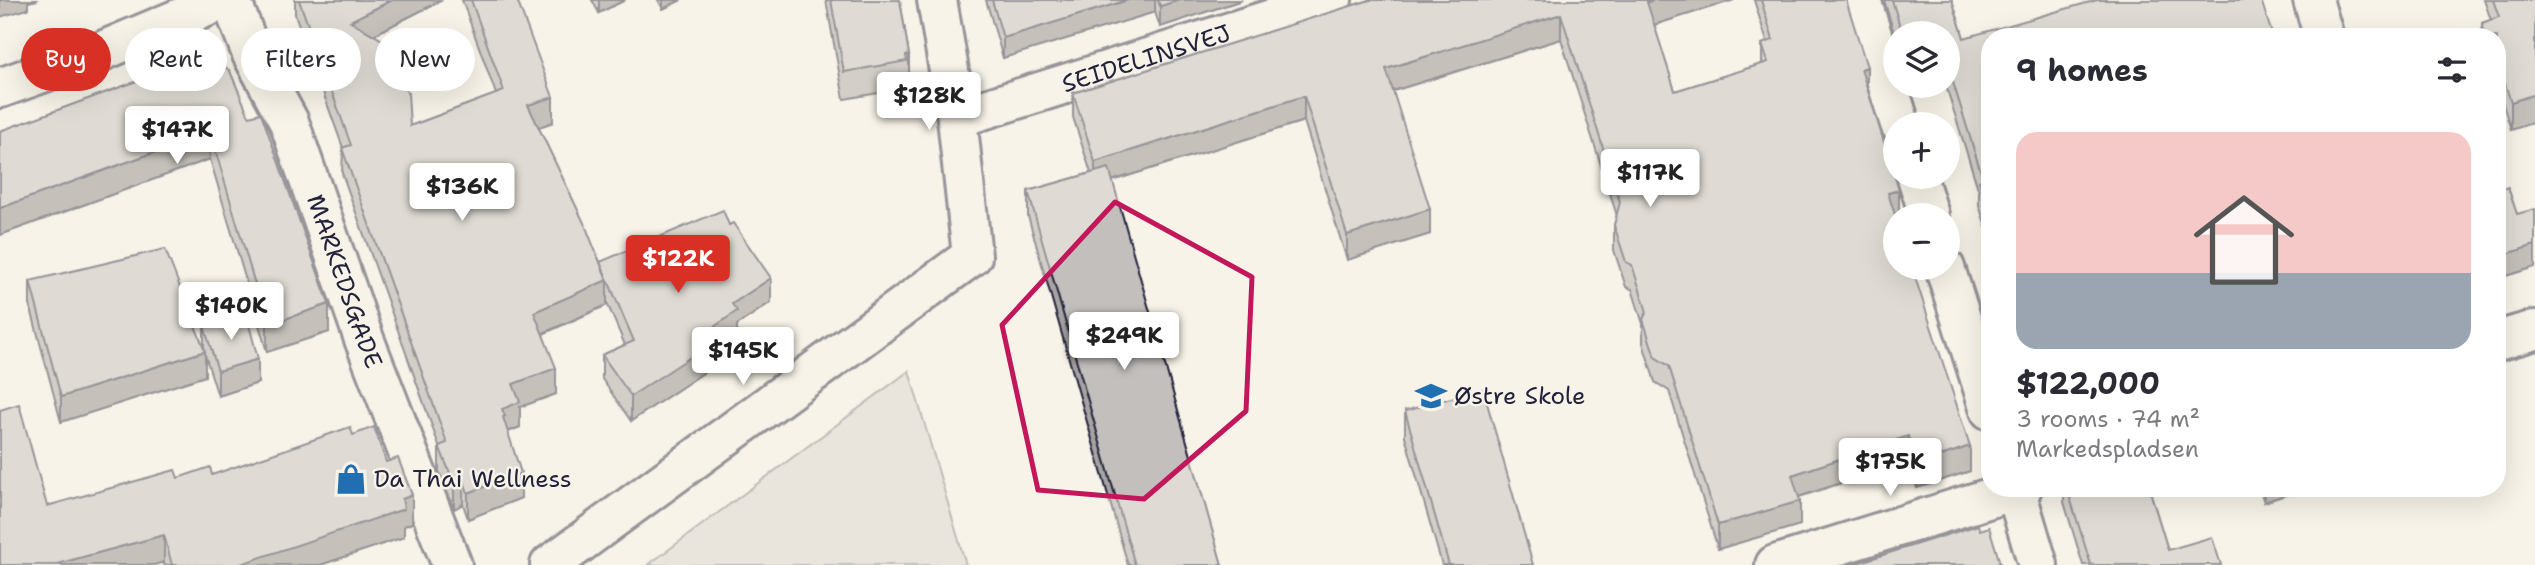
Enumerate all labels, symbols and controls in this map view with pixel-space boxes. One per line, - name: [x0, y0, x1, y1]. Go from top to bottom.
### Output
- street label: SEIDELINSVEJ: [1058, 17, 1234, 100]
- map controls: [1883, 21, 1960, 280]
- button: layers: [1883, 21, 1960, 98]
- chip: Buy: [21, 28, 111, 91]
- chip: Rent: [125, 28, 227, 91]
- chip: Filters: [241, 28, 361, 91]
- chip: New: [375, 28, 475, 91]
- text: 9 homes: [2016, 50, 2148, 91]
- icon: filters: [2433, 51, 2471, 89]
- pin: $128K: [880, 72, 978, 132]
- text: $128K: [893, 80, 965, 110]
- pin: $147K: [128, 106, 226, 166]
- button: +: [1883, 112, 1960, 189]
- text: $147K: [141, 114, 213, 144]
- pin: $117K: [1601, 150, 1699, 209]
- text: $117K: [1617, 157, 1683, 187]
- pin: $136K: [413, 164, 511, 223]
- text: $136K: [426, 171, 498, 201]
- icon: home: [2181, 177, 2307, 303]
- street label: MARKEDSGADE: [299, 190, 390, 373]
- button: −: [1883, 203, 1960, 280]
- pin: $122K: [629, 236, 727, 295]
- text: $122K: [642, 243, 714, 273]
- pin: $140K: [182, 282, 280, 342]
- text: $140K: [195, 290, 267, 320]
- pin: $249K: [1075, 312, 1173, 372]
- text: $249K: [1085, 320, 1163, 350]
- pin: $145K: [694, 328, 792, 387]
- text: $145K: [708, 335, 778, 365]
- text: $122,000: [2016, 363, 2160, 404]
- school or university icon: Østre Skole: [1414, 379, 1448, 413]
- place label: Østre Skole: [1454, 380, 1586, 412]
- text: 3 rooms · 74 m²: [2016, 404, 2200, 434]
- text: Markedspladsen: [2016, 434, 2199, 464]
- pin: $175K: [1841, 438, 1939, 498]
- text: $175K: [1855, 446, 1925, 476]
- shop icon: Da Thai Wellness: [334, 462, 368, 496]
- place label: Da Thai Wellness: [374, 463, 572, 495]

